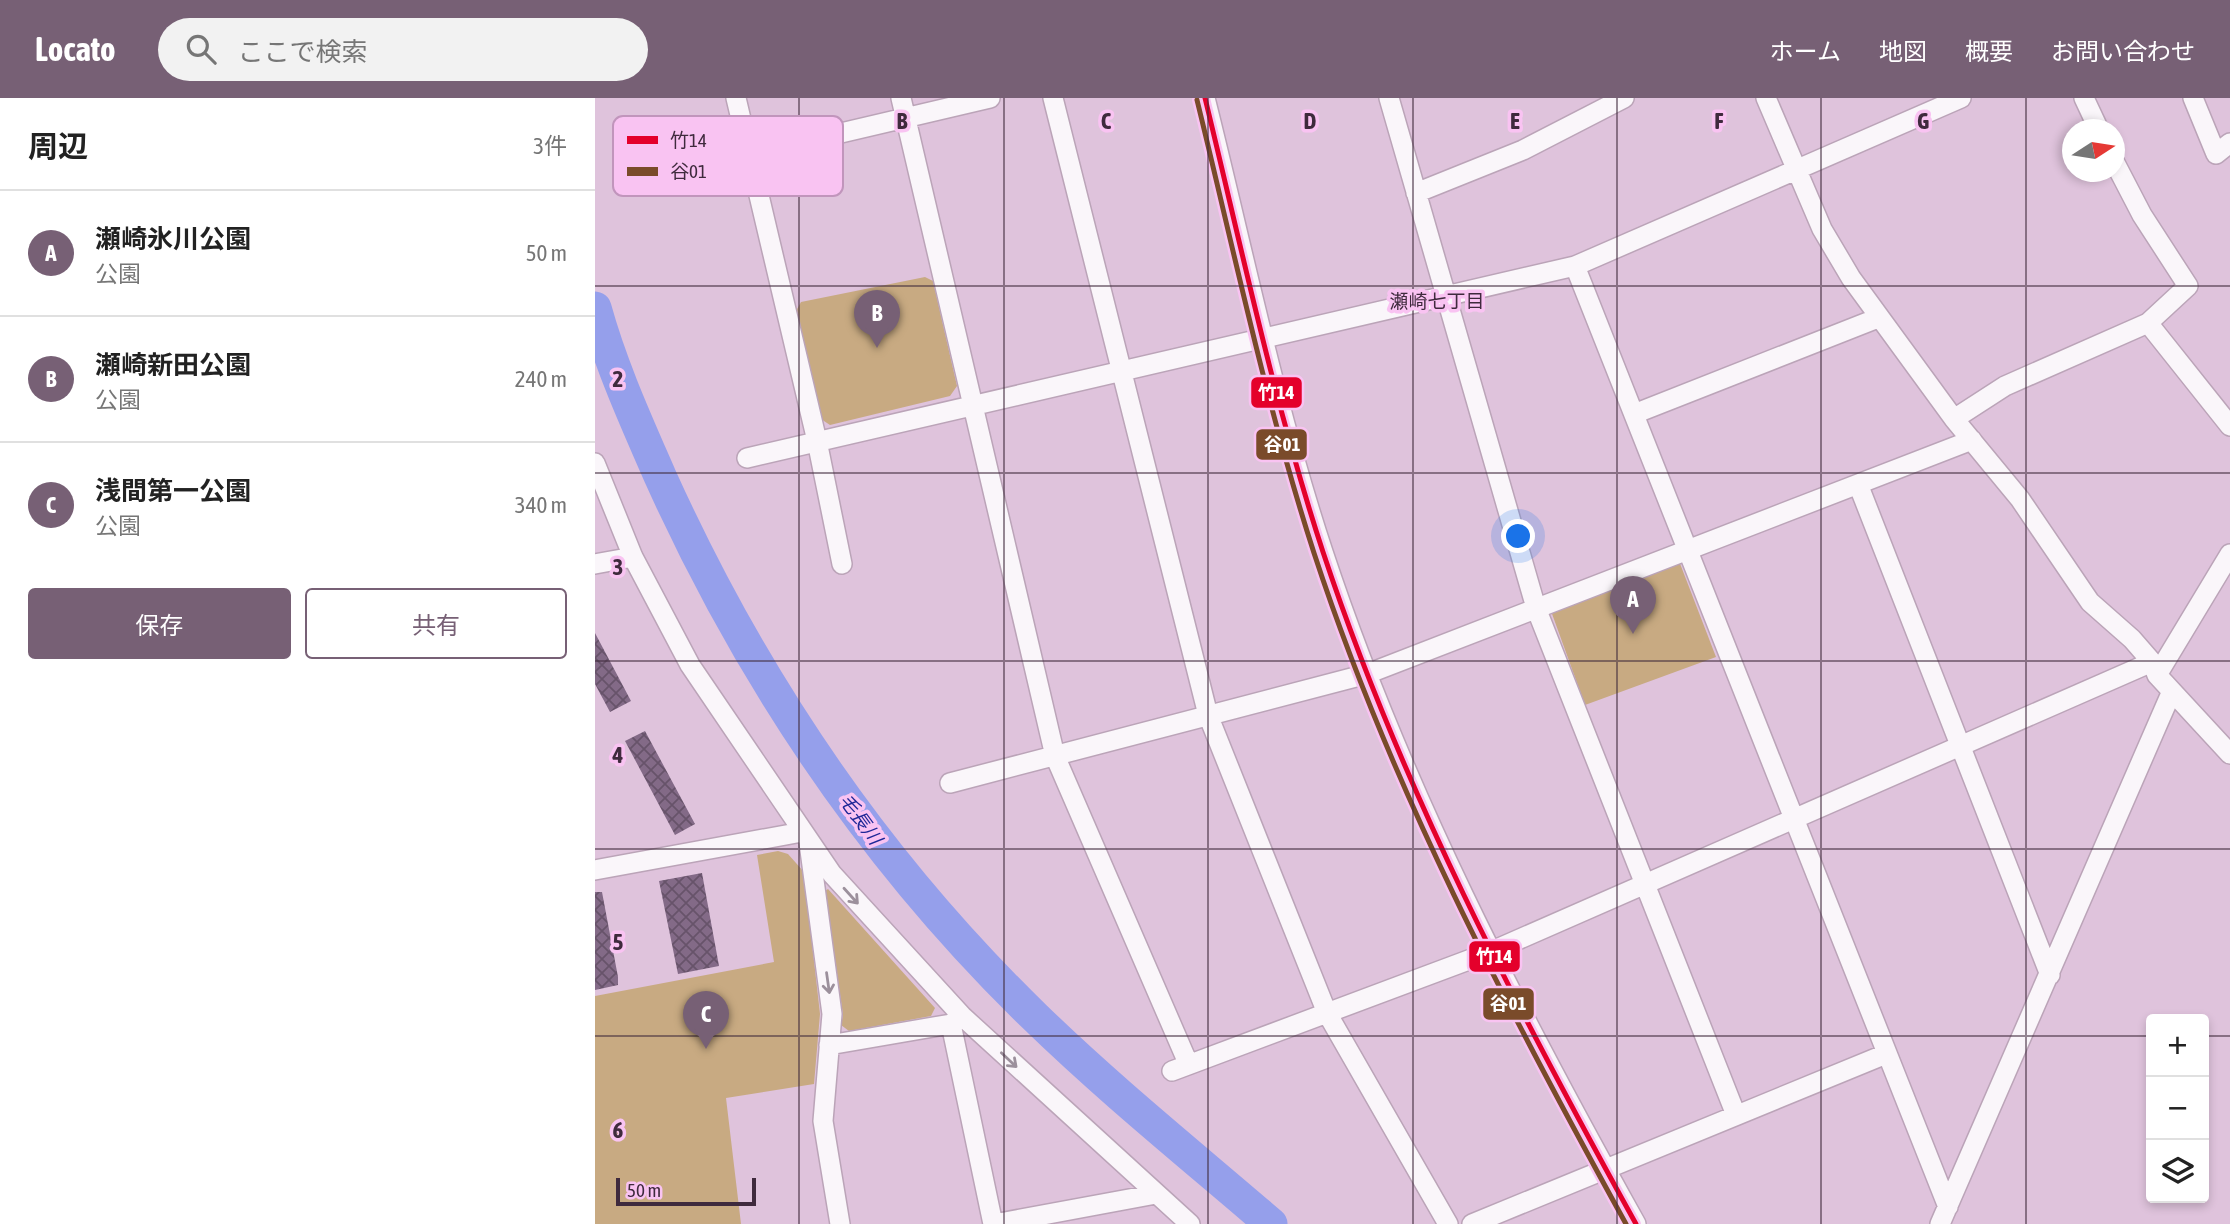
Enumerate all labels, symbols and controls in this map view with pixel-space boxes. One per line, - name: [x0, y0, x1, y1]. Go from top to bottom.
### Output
- search box: [158, 18, 648, 81]
- text: Locato: [35, 30, 116, 68]
- icon: search: [182, 30, 220, 68]
- text: ここで検索: [238, 37, 368, 67]
- text: ホーム: [1770, 38, 1841, 65]
- text: 地図: [1879, 38, 1927, 65]
- text: 概要: [1965, 38, 2013, 65]
- text: お問い合わせ: [2051, 38, 2195, 65]
- text: B: [897, 108, 908, 134]
- text: C: [1101, 108, 1112, 134]
- text: D: [1304, 108, 1317, 134]
- text: E: [1510, 108, 1520, 134]
- text: F: [1714, 108, 1724, 134]
- text: G: [1917, 108, 1929, 134]
- legend: [613, 116, 843, 196]
- north arrow: [2062, 119, 2125, 182]
- text: 周辺: [28, 129, 88, 163]
- text: 竹14: [670, 129, 707, 151]
- text: 3件: [533, 133, 567, 159]
- text: 谷01: [670, 160, 707, 182]
- text: 瀬崎氷川公園: [95, 224, 251, 254]
- text: A: [45, 240, 57, 266]
- text: 50 m: [526, 240, 567, 266]
- text: 公園: [95, 261, 141, 287]
- pin: B: [854, 290, 900, 348]
- district label: 瀬崎七丁目: [1389, 290, 1485, 312]
- text: 瀬崎新田公園: [95, 350, 251, 380]
- text: B: [46, 366, 56, 392]
- text: 240 m: [515, 366, 567, 392]
- text: 2: [613, 366, 623, 392]
- line badge: 竹14: [1250, 376, 1303, 409]
- text: 竹14: [1258, 381, 1294, 403]
- text: 公園: [95, 387, 141, 413]
- line badge: 谷01: [1255, 428, 1308, 461]
- text: 谷01: [1264, 433, 1300, 455]
- text: 浅間第一公園: [95, 476, 251, 506]
- text: C: [46, 492, 56, 518]
- text: 340 m: [515, 492, 567, 518]
- text: 公園: [95, 513, 141, 539]
- your location: [1501, 519, 1535, 553]
- text: 3: [613, 554, 623, 580]
- pin: A: [1610, 576, 1656, 634]
- button: 保存: [28, 588, 291, 659]
- button: 共有: [305, 588, 567, 659]
- text: 4: [612, 742, 624, 768]
- water label: 毛長川: [835, 789, 888, 850]
- one-way arrow: [843, 886, 859, 904]
- text: 5: [613, 929, 624, 955]
- line badge: 竹14: [1468, 940, 1521, 973]
- text: 竹14: [1476, 945, 1512, 967]
- one-way arrow: [821, 971, 834, 994]
- line badge: 谷01: [1482, 987, 1535, 1021]
- pin: C: [683, 991, 729, 1049]
- text: 谷01: [1490, 992, 1526, 1014]
- map controls: [2146, 1014, 2209, 1203]
- button: +: [2146, 1014, 2209, 1077]
- one-way arrow: [1000, 1051, 1017, 1068]
- button: −: [2146, 1077, 2209, 1140]
- text: 6: [613, 1117, 624, 1143]
- button: layers: [2146, 1140, 2209, 1203]
- scale bar: [616, 1175, 756, 1207]
- text: 50 m: [627, 1179, 661, 1201]

